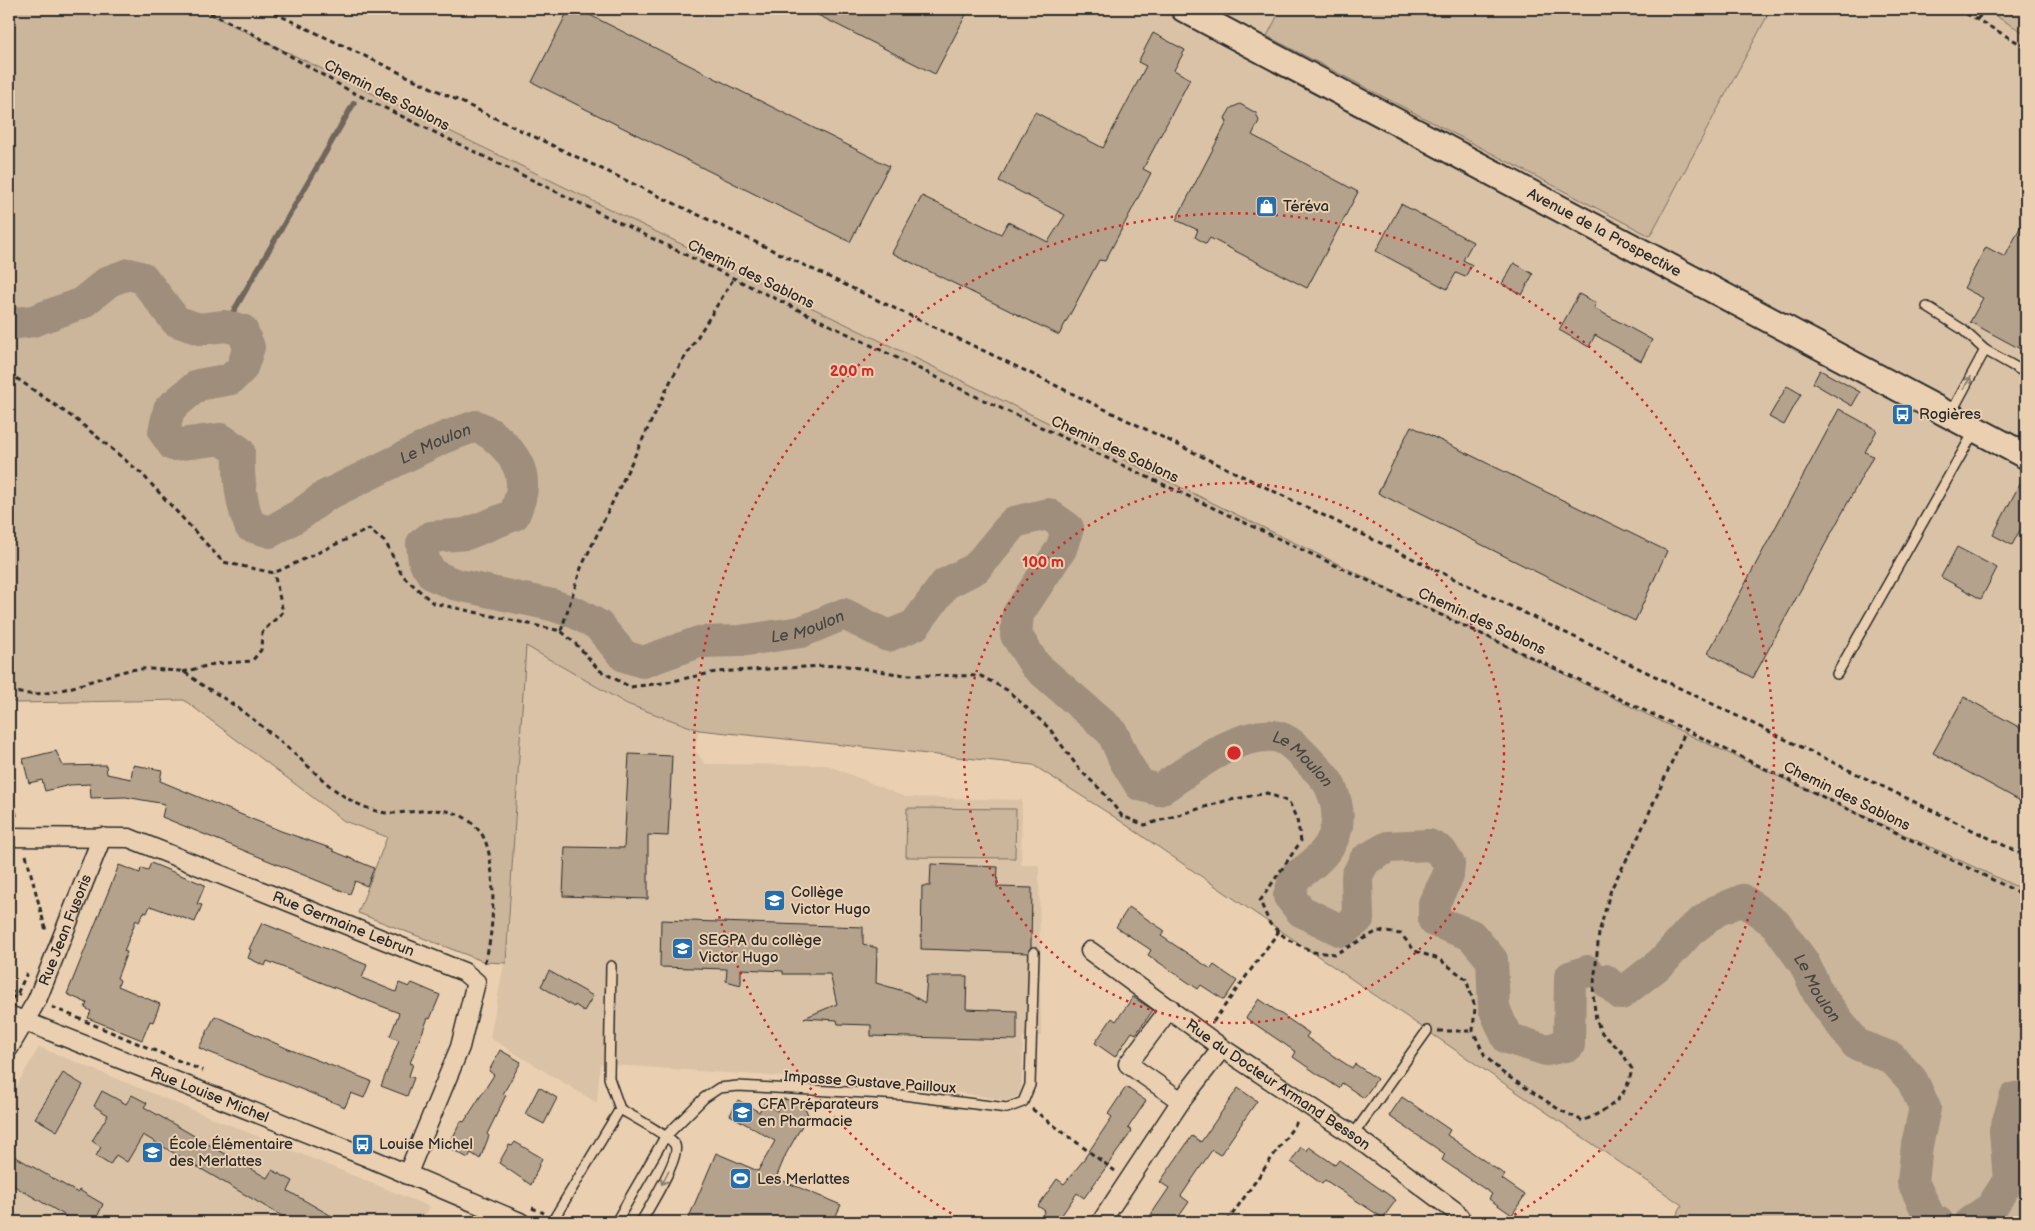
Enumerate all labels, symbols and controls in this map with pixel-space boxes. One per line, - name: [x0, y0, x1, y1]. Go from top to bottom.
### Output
- street label: Chemin des Sablons: [321, 56, 453, 136]
- street label: Avenue de la Prospective: [1524, 184, 1684, 281]
- shop icon: Téréva: [1255, 194, 1279, 218]
- place label: Téréva: [1283, 197, 1329, 216]
- street label: Chemin des Sablons: [684, 236, 818, 314]
- text: 200 m: [830, 362, 874, 381]
- one-way arrow: [1963, 376, 1973, 391]
- bus stop icon: Rogières: [1891, 402, 1915, 426]
- place label: Rogières: [1919, 405, 1981, 424]
- street label: Chemin des Sablons: [1048, 412, 1182, 488]
- water label: Le Moulon: [397, 421, 474, 469]
- text: 100 m: [1022, 553, 1064, 572]
- street label: Chemin des Sablons: [1415, 584, 1549, 660]
- water label: Le Moulon: [770, 607, 847, 647]
- water label: Le Moulon: [1270, 728, 1336, 791]
- centre of rings: [1225, 744, 1243, 762]
- street label: Chemin des Sablons: [1780, 758, 1914, 836]
- street label: Rue Jean Fusoris: [35, 871, 96, 989]
- place label: Collège Victor Hugo: [791, 883, 870, 919]
- street label: Rue Germaine Lebrun: [270, 887, 417, 961]
- school or university icon: Collège Victor Hugo: [763, 889, 787, 913]
- place label: SEGPA du collège Victor Hugo: [699, 931, 821, 967]
- school or university icon: SEGPA du collège Victor Hugo: [671, 937, 695, 961]
- water label: Le Moulon: [1789, 950, 1844, 1026]
- street label: Rue du Docteur Armand Besson: [1182, 1016, 1374, 1155]
- street label: Rue Louise Michel: [148, 1063, 272, 1127]
- street label: Impasse Gustave Pailloux: [783, 1067, 957, 1098]
- place label: CFA Préparateurs en Pharmacie: [758, 1095, 879, 1131]
- school or university icon: CFA Préparateurs en Pharmacie: [730, 1101, 754, 1125]
- bus stop icon: Louise Michel: [351, 1132, 375, 1156]
- place label: École Élémentaire des Merlattes: [169, 1135, 293, 1171]
- place label: Louise Michel: [379, 1135, 473, 1154]
- school or university icon: École Élémentaire des Merlattes: [141, 1141, 165, 1165]
- sports icon: Les Merlattes: [729, 1167, 753, 1191]
- one-way arrow: [660, 1170, 670, 1185]
- place label: Les Merlattes: [757, 1170, 850, 1189]

